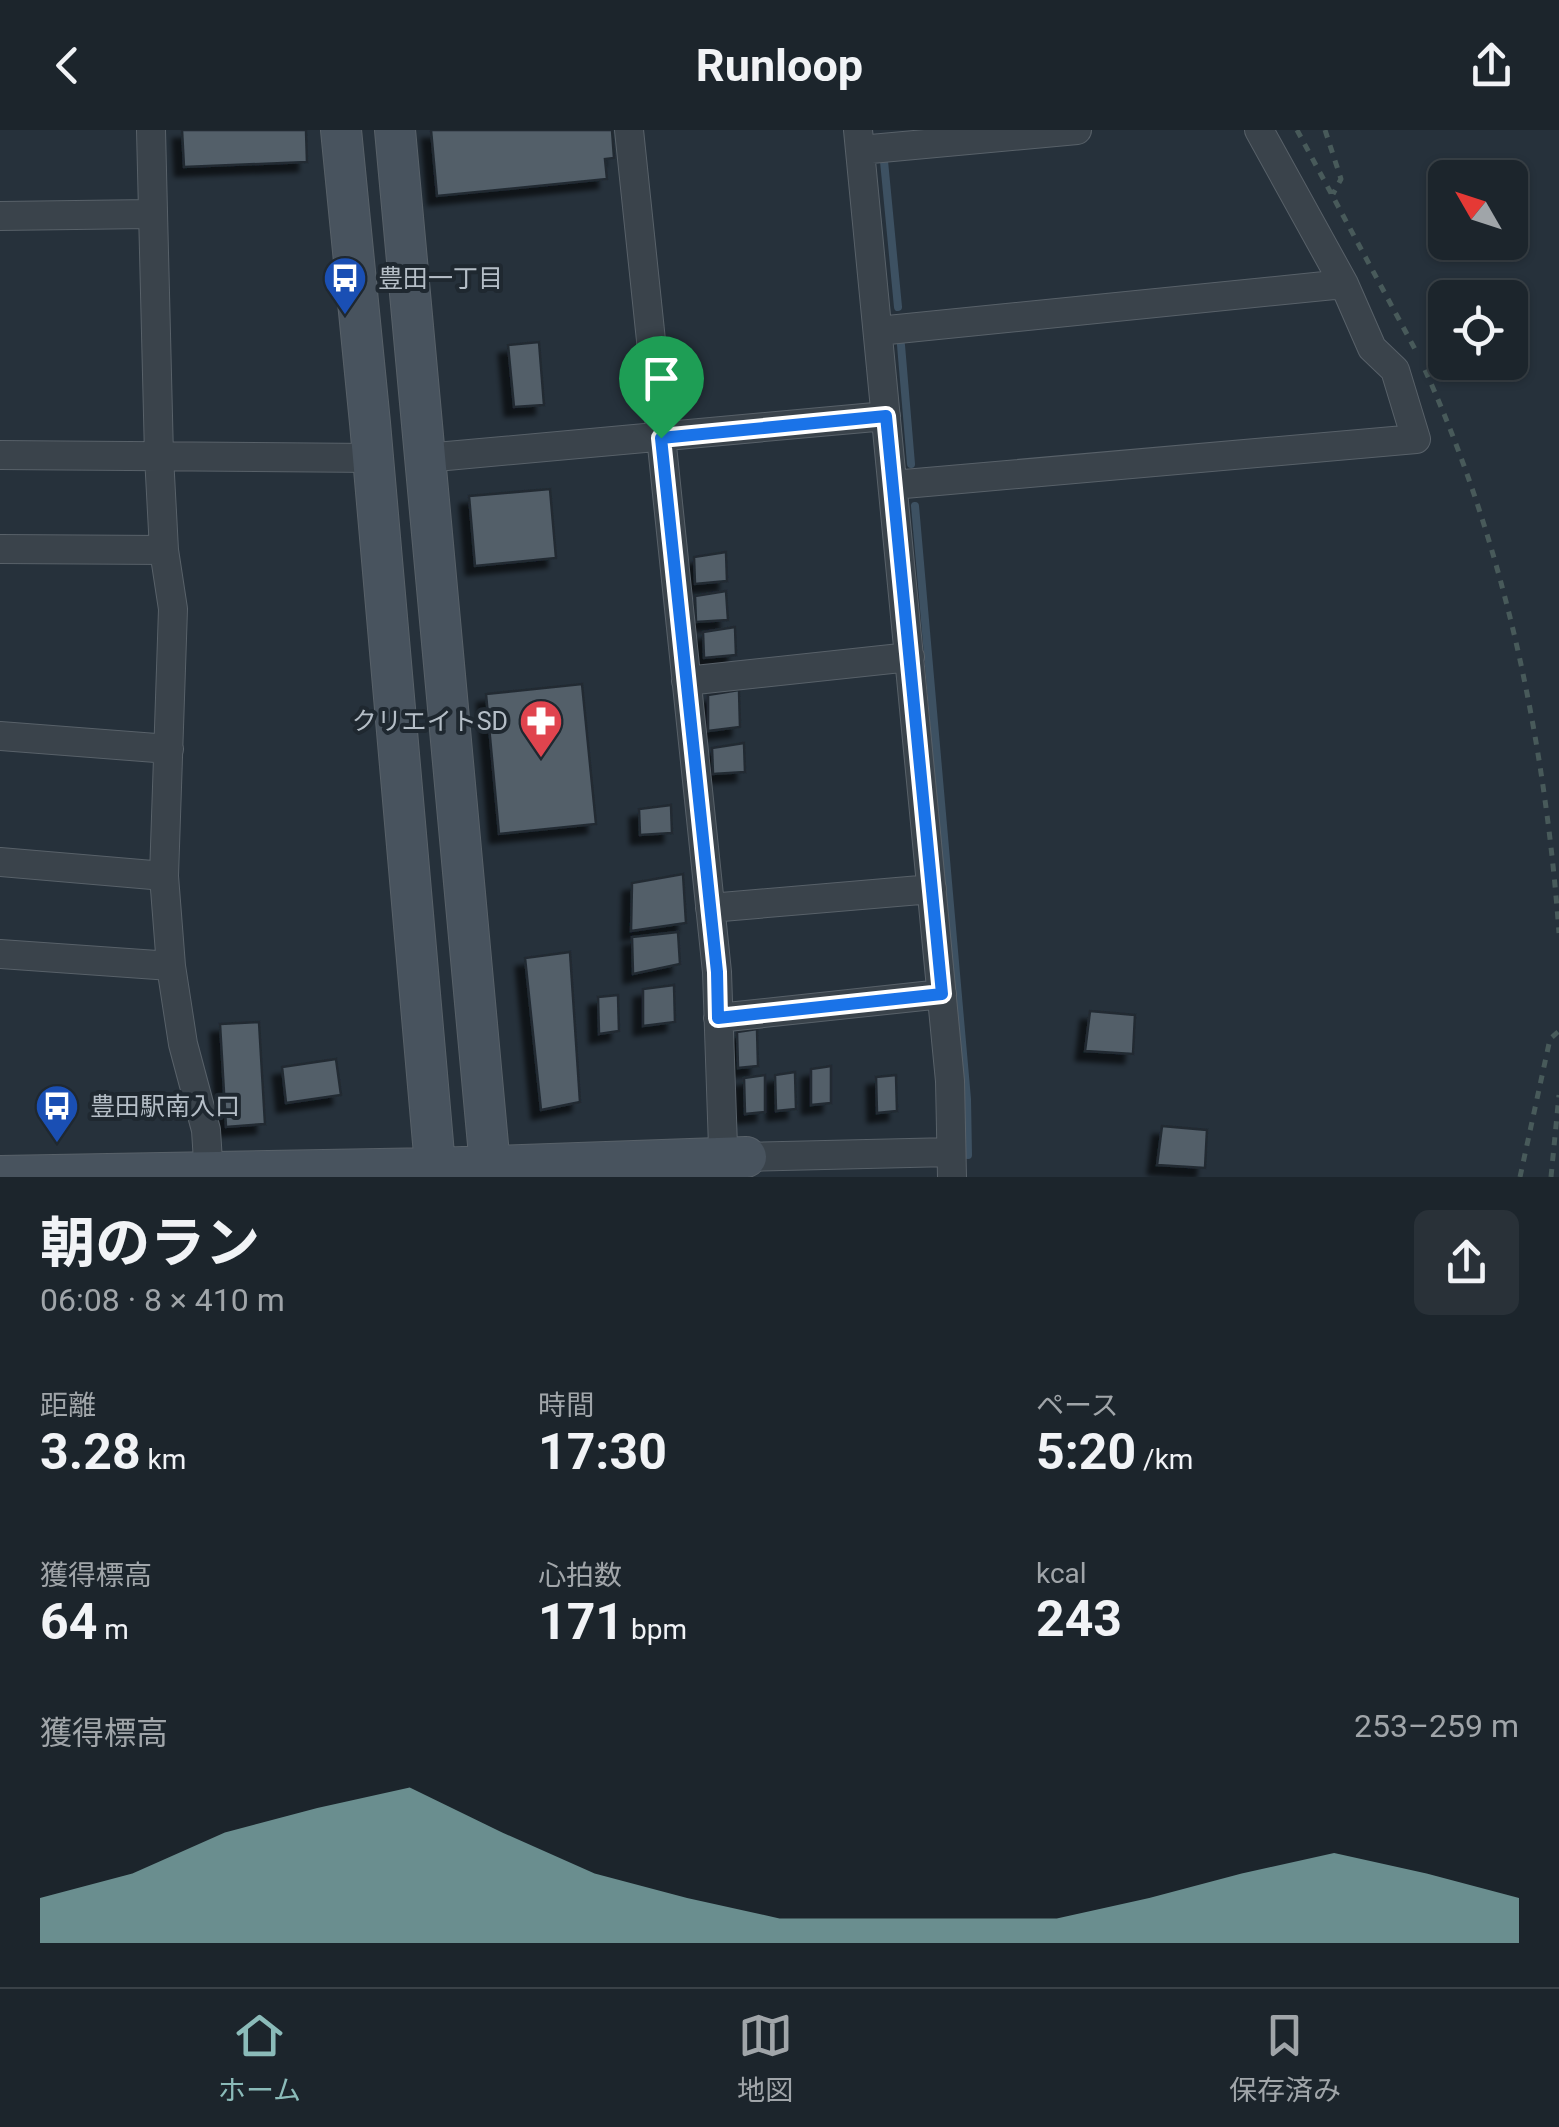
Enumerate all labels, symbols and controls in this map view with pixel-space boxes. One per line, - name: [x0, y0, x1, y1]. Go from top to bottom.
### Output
- icon: back: [40, 38, 95, 93]
- icon: share: [1464, 38, 1519, 93]
- text: Runloop: [696, 39, 863, 92]
- north arrow: [1428, 160, 1528, 260]
- map controls: [1428, 160, 1528, 380]
- bus stop icon: 豊田一丁目: [322, 255, 368, 316]
- place label: 豊田一丁目: [378, 264, 503, 293]
- button: locate: [1428, 280, 1528, 380]
- pin: [619, 336, 704, 439]
- icon: arrive: [634, 351, 689, 406]
- pharmacy icon: クリエイトSD: [518, 698, 564, 759]
- place label: クリエイトSD: [352, 707, 508, 736]
- bus stop icon: 豊田駅南入口: [34, 1083, 80, 1144]
- place label: 豊田駅南入口: [90, 1092, 240, 1121]
- button: share: [1414, 1210, 1519, 1315]
- text: 朝のラン: [40, 1211, 260, 1275]
- text: 06:08 · 8 × 410 m: [40, 1281, 285, 1319]
- text: 距離: [40, 1389, 96, 1422]
- text: 時間: [538, 1389, 594, 1422]
- text: ペース: [1036, 1389, 1119, 1422]
- text: 3.28: [40, 1423, 141, 1481]
- text: 17:30: [538, 1423, 667, 1481]
- text: 5:20: [1036, 1423, 1136, 1481]
- text: km: [141, 1443, 186, 1476]
- text: /km: [1136, 1443, 1193, 1476]
- text: kcal: [1036, 1557, 1087, 1590]
- text: 獲得標高: [40, 1559, 152, 1592]
- text: 心拍数: [538, 1559, 622, 1592]
- text: 243: [1036, 1590, 1122, 1648]
- text: 64: [40, 1593, 97, 1651]
- text: 171: [538, 1593, 624, 1651]
- text: m: [97, 1613, 129, 1646]
- text: bpm: [624, 1613, 687, 1646]
- text: 253–259 m: [1354, 1707, 1519, 1745]
- text: 獲得標高: [40, 1714, 168, 1752]
- tab: ホーム: [218, 2008, 301, 2108]
- tab: 地図: [737, 2008, 793, 2108]
- tab: 保存済み: [1229, 2008, 1341, 2108]

